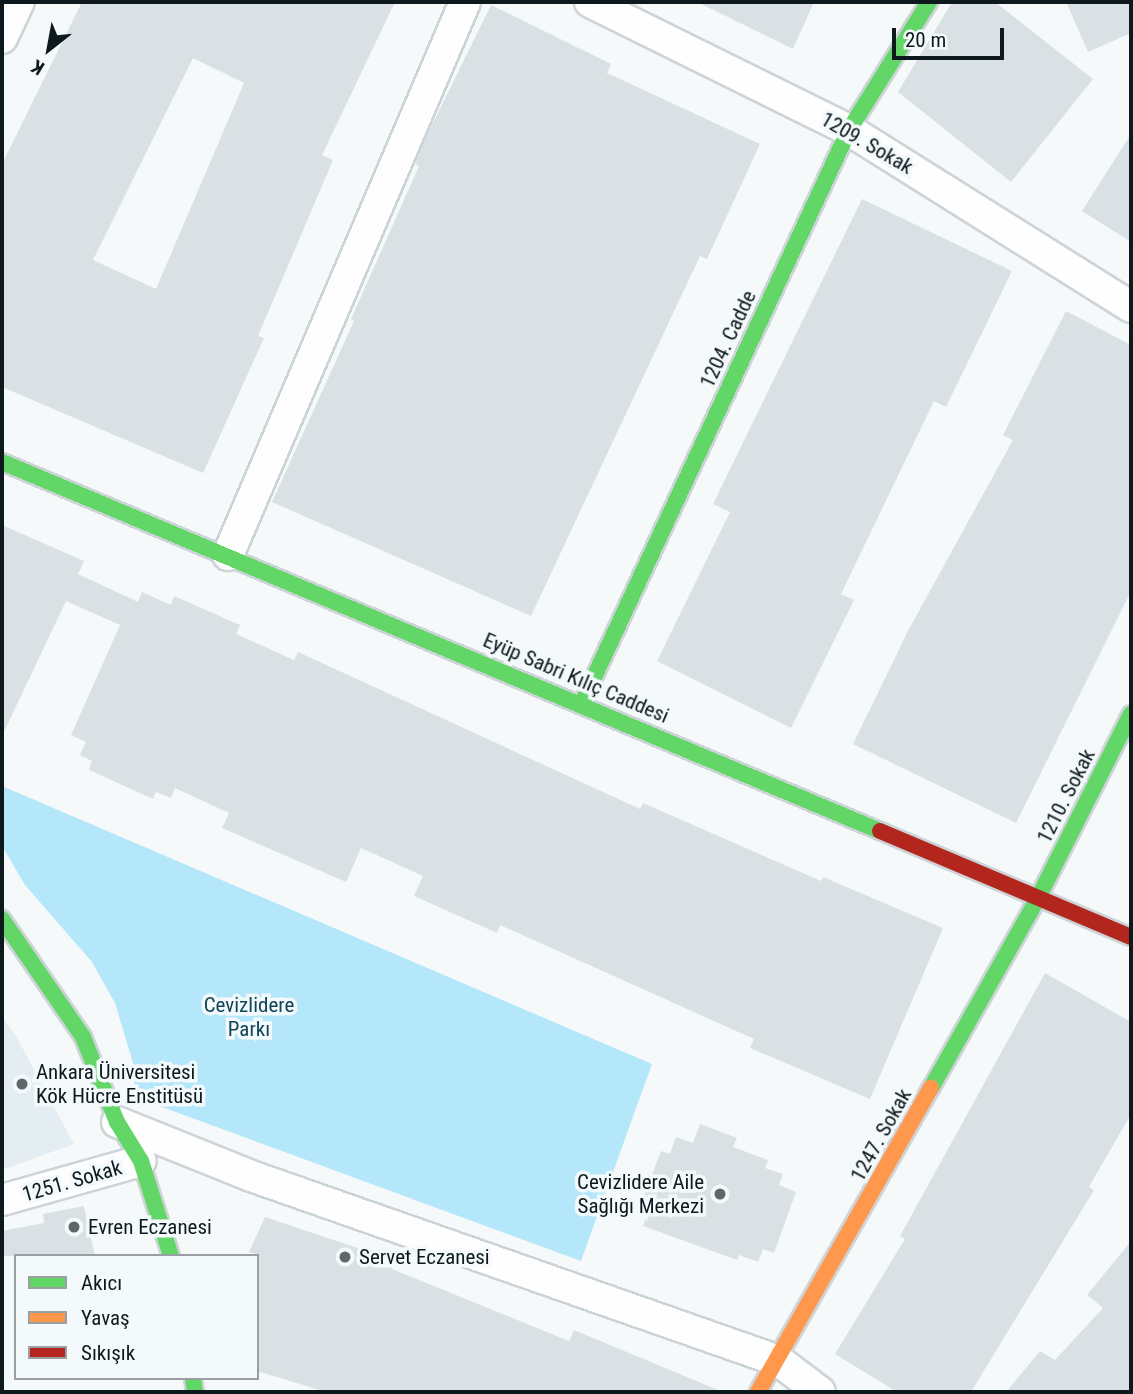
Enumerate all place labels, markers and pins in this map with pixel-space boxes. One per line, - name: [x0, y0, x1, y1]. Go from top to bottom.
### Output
- place label: Ankara Üniversitesi Kök Hücre Enstitüsü: [36, 1059, 203, 1109]
- marker: Ankara Üniversitesi Kök Hücre Enstitüsü: [14, 1076, 30, 1092]
- place label: Cevizlidere Aile Sağlığı Merkezi: [577, 1169, 704, 1219]
- marker: Cevizlidere Aile Sağlığı Merkezi: [710, 1184, 730, 1204]
- place label: Evren Eczanesi: [88, 1214, 212, 1240]
- marker: Evren Eczanesi: [66, 1219, 82, 1235]
- place label: Servet Eczanesi: [359, 1244, 490, 1270]
- marker: Servet Eczanesi: [337, 1249, 353, 1265]

